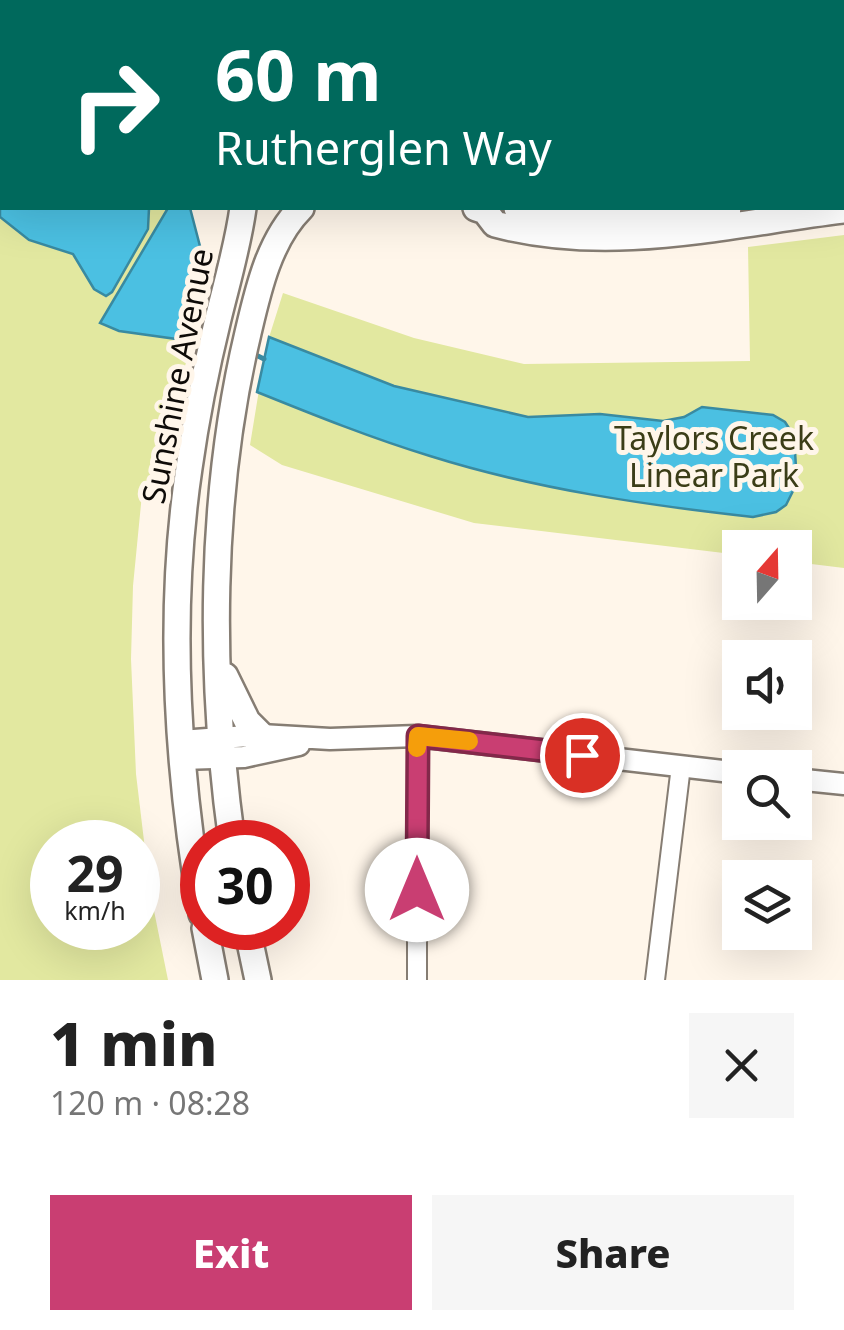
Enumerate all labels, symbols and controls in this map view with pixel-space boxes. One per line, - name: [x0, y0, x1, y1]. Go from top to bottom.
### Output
- text: 60 m: [215, 26, 382, 122]
- icon: right: [50, 40, 180, 170]
- text: Rutherglen Way: [215, 117, 552, 178]
- street label: Sunshine Avenue: [131, 244, 222, 507]
- park label: Taylors Creek Linear Park: [614, 416, 814, 496]
- north arrow: [722, 530, 812, 620]
- map controls: [722, 530, 812, 950]
- button: sound: [722, 640, 812, 730]
- pin: [540, 713, 625, 798]
- icon: arrive: [555, 728, 610, 783]
- button: search: [722, 750, 812, 840]
- speed limit sign: 30: [180, 820, 310, 950]
- position arrow: [365, 838, 469, 942]
- text: 29: [66, 839, 124, 907]
- button: layers: [722, 860, 812, 950]
- text: km/h: [64, 893, 126, 927]
- text: 1 min: [50, 1002, 218, 1084]
- button: close: [689, 1013, 794, 1118]
- text: 120 m · 08:28: [50, 1081, 250, 1124]
- button: Exit: [50, 1195, 412, 1310]
- button: Share: [432, 1195, 794, 1310]

